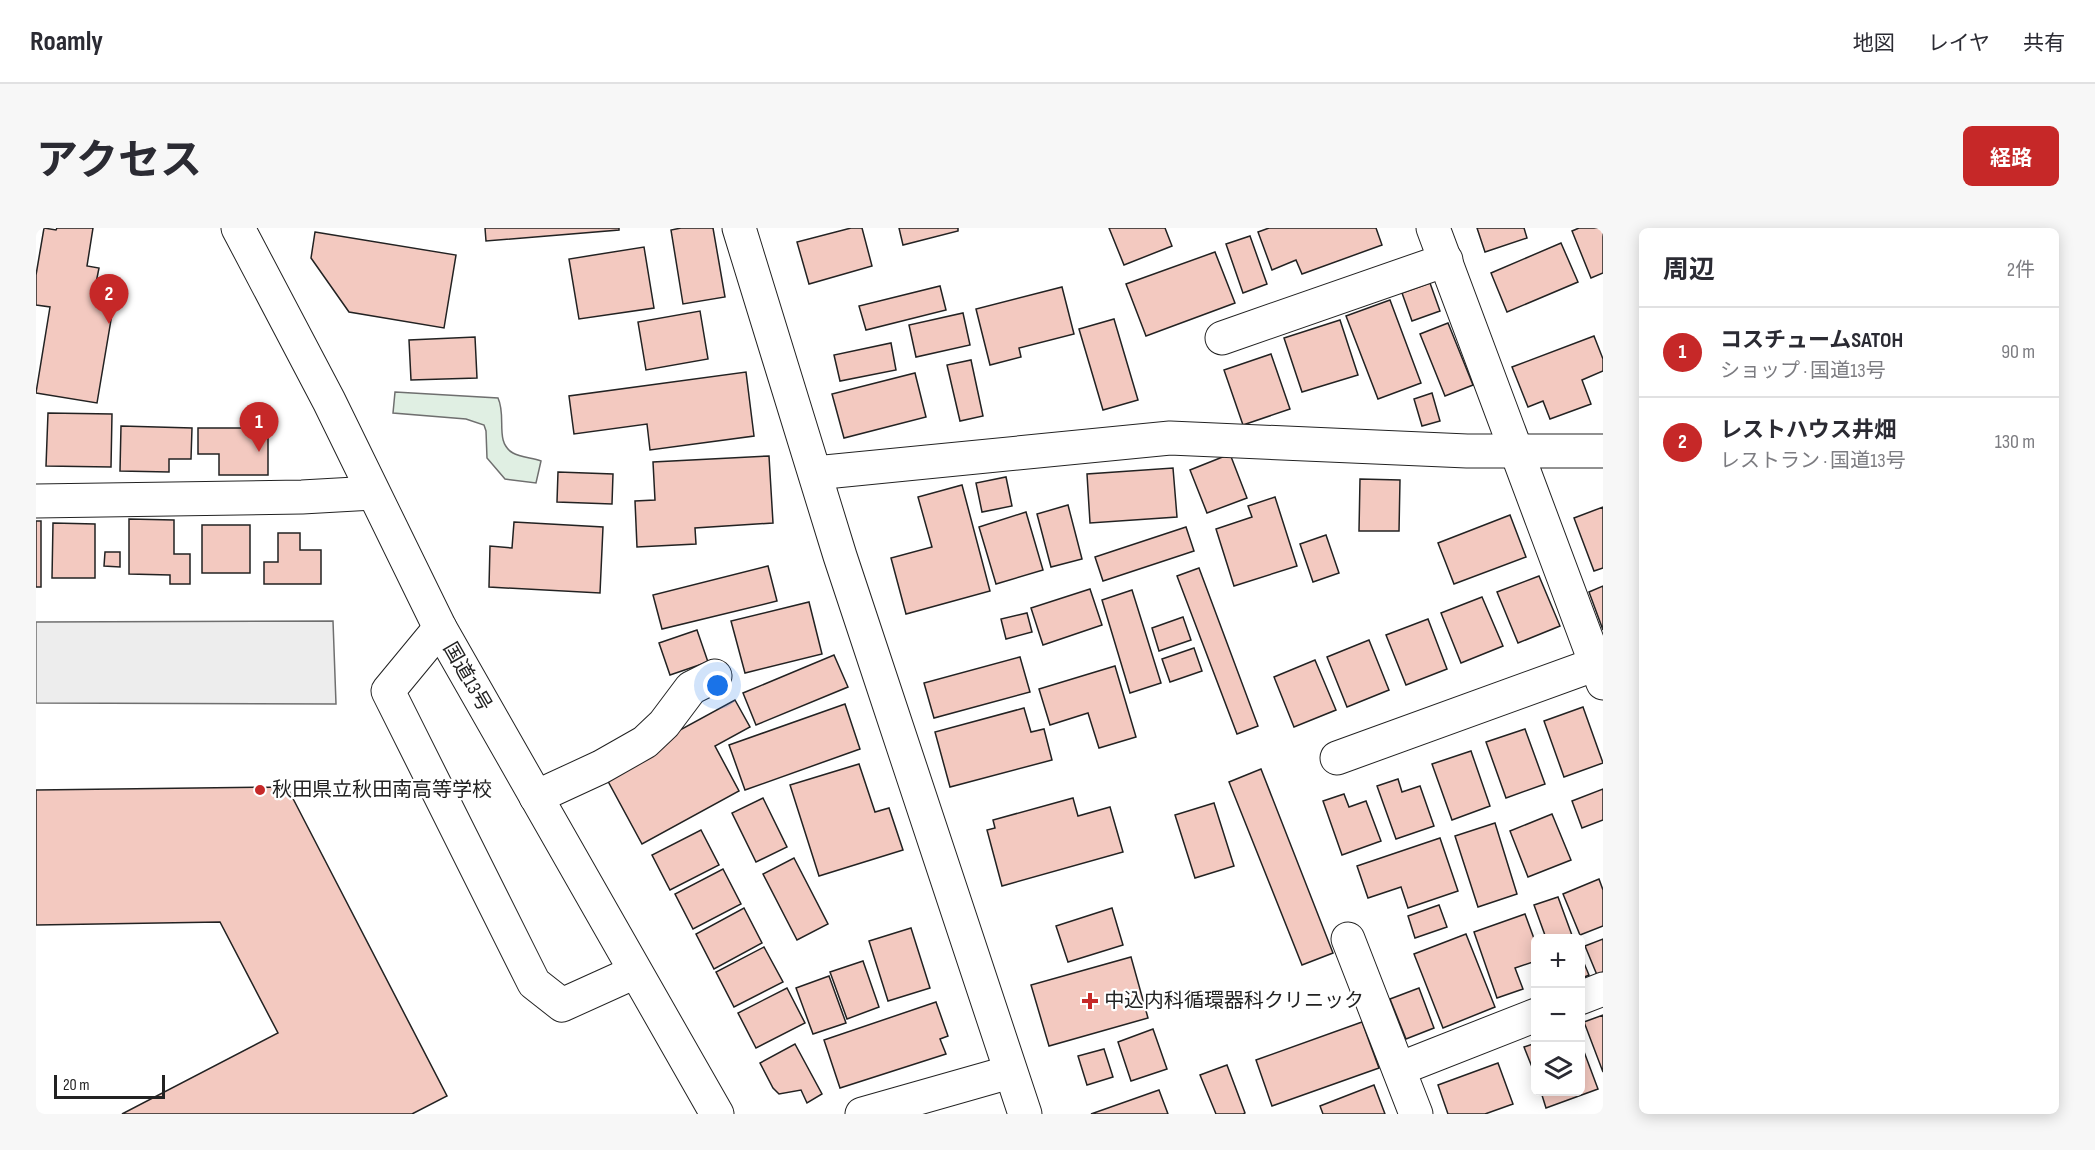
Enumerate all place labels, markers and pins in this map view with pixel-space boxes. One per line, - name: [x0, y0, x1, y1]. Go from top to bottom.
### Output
- pin: 2: [90, 274, 128, 324]
- pin: 1: [240, 402, 278, 452]
- place label: 秋田県立秋田南高等学校: [272, 778, 492, 802]
- marker: 秋田県立秋田南高等学校: [253, 783, 267, 797]
- place label: 中込内科循環器科クリニック: [1104, 989, 1364, 1013]
- marker: 中込内科循環器科クリニック: [1081, 992, 1099, 1010]

